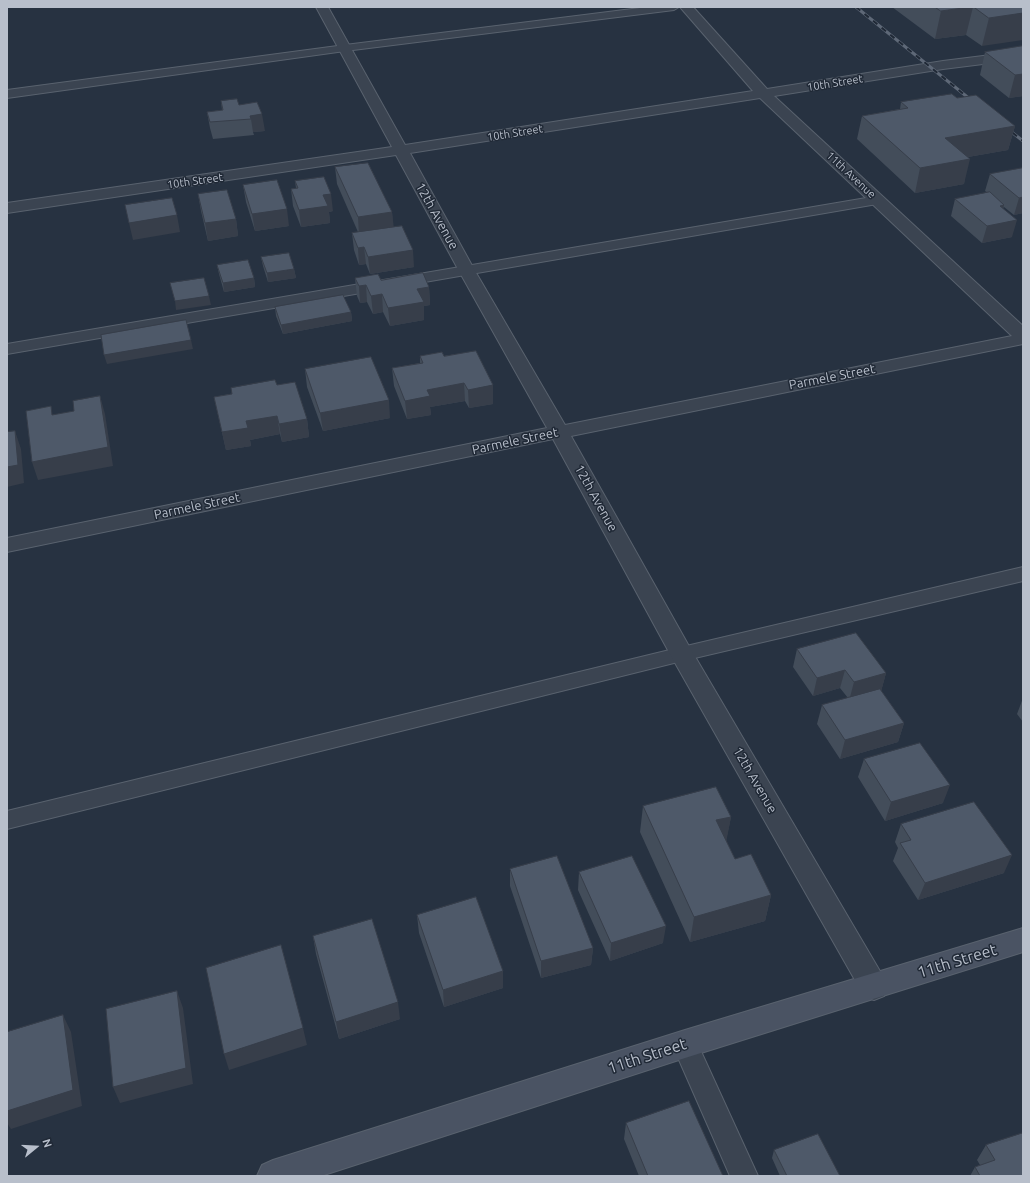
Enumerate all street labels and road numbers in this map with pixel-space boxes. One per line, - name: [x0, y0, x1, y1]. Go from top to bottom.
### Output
- street label: 10th Street: [806, 72, 864, 94]
- street label: 10th Street: [486, 122, 544, 144]
- street label: 11th Avenue: [824, 149, 878, 201]
- street label: 10th Street: [166, 171, 224, 191]
- street label: 12th Avenue: [412, 180, 462, 252]
- street label: Parmele Street: [788, 361, 876, 393]
- street label: Parmele Street: [471, 424, 559, 458]
- street label: 12th Avenue: [571, 462, 621, 534]
- street label: Parmele Street: [153, 489, 241, 523]
- street label: 12th Avenue: [730, 744, 780, 816]
- street label: 11th Street: [915, 940, 999, 982]
- street label: 11th Street: [605, 1034, 689, 1078]

